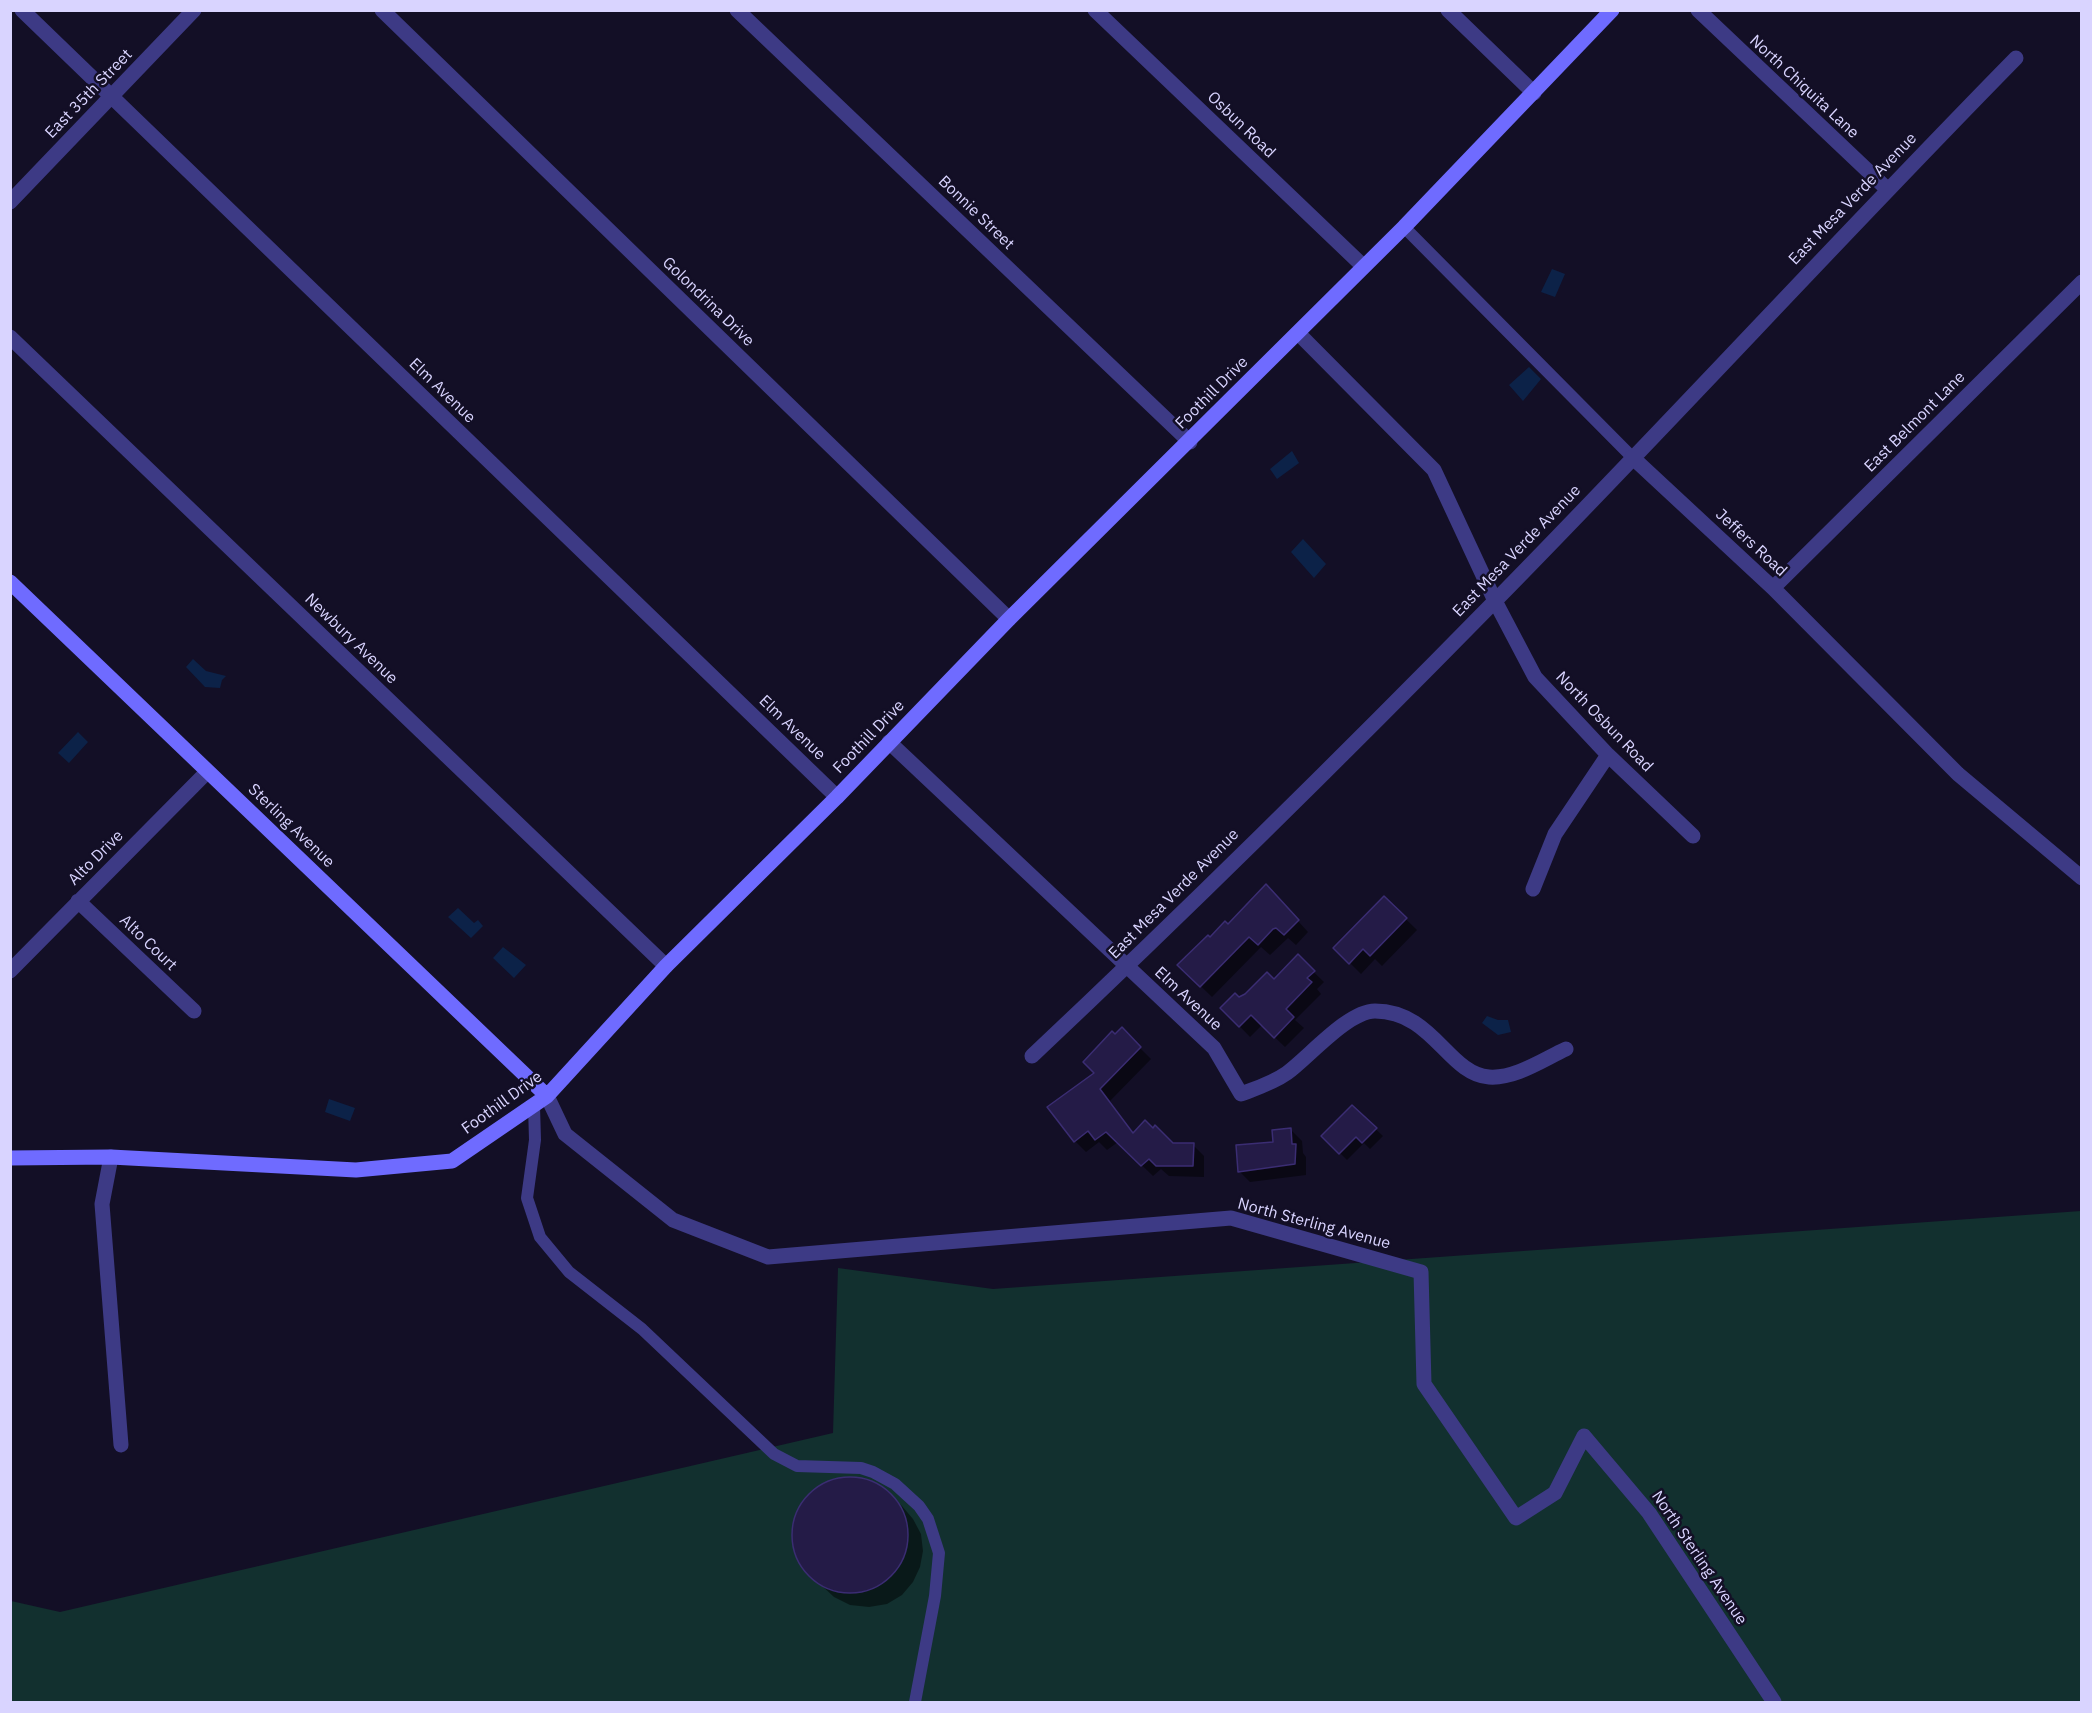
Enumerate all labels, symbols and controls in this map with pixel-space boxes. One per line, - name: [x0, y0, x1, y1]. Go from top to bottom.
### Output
- street label: North Chiquita Lane: [1745, 31, 1863, 143]
- street label: East 35th Street: [42, 45, 136, 143]
- street label: Osbun Road: [1203, 88, 1279, 162]
- street label: East Mesa Verde Avenue: [1785, 129, 1921, 269]
- street label: Bonnie Street: [934, 172, 1018, 254]
- street label: Golondrina Drive: [658, 253, 758, 351]
- street label: Foothill Drive: [1172, 353, 1252, 433]
- street label: Elm Avenue: [405, 355, 479, 427]
- street label: East Belmont Lane: [1861, 368, 1969, 476]
- street label: East Mesa Verde Avenue: [1449, 481, 1585, 621]
- street label: Jeffers Road: [1711, 505, 1791, 581]
- street label: Newbury Avenue: [300, 590, 402, 688]
- street label: North Osbun Road: [1551, 668, 1657, 776]
- street label: Elm Avenue: [755, 692, 829, 764]
- street label: Foothill Drive: [829, 696, 909, 778]
- street label: Sterling Avenue: [244, 780, 338, 872]
- street label: East Mesa Verde Avenue: [1105, 825, 1243, 963]
- street label: Alto Drive: [64, 826, 128, 890]
- street label: Alto Court: [115, 911, 181, 975]
- street label: Elm Avenue: [1150, 963, 1226, 1035]
- street label: Foothill Drive: [458, 1067, 546, 1139]
- street label: North Sterling Avenue: [1236, 1194, 1392, 1254]
- street label: North Sterling Avenue: [1647, 1487, 1751, 1629]

